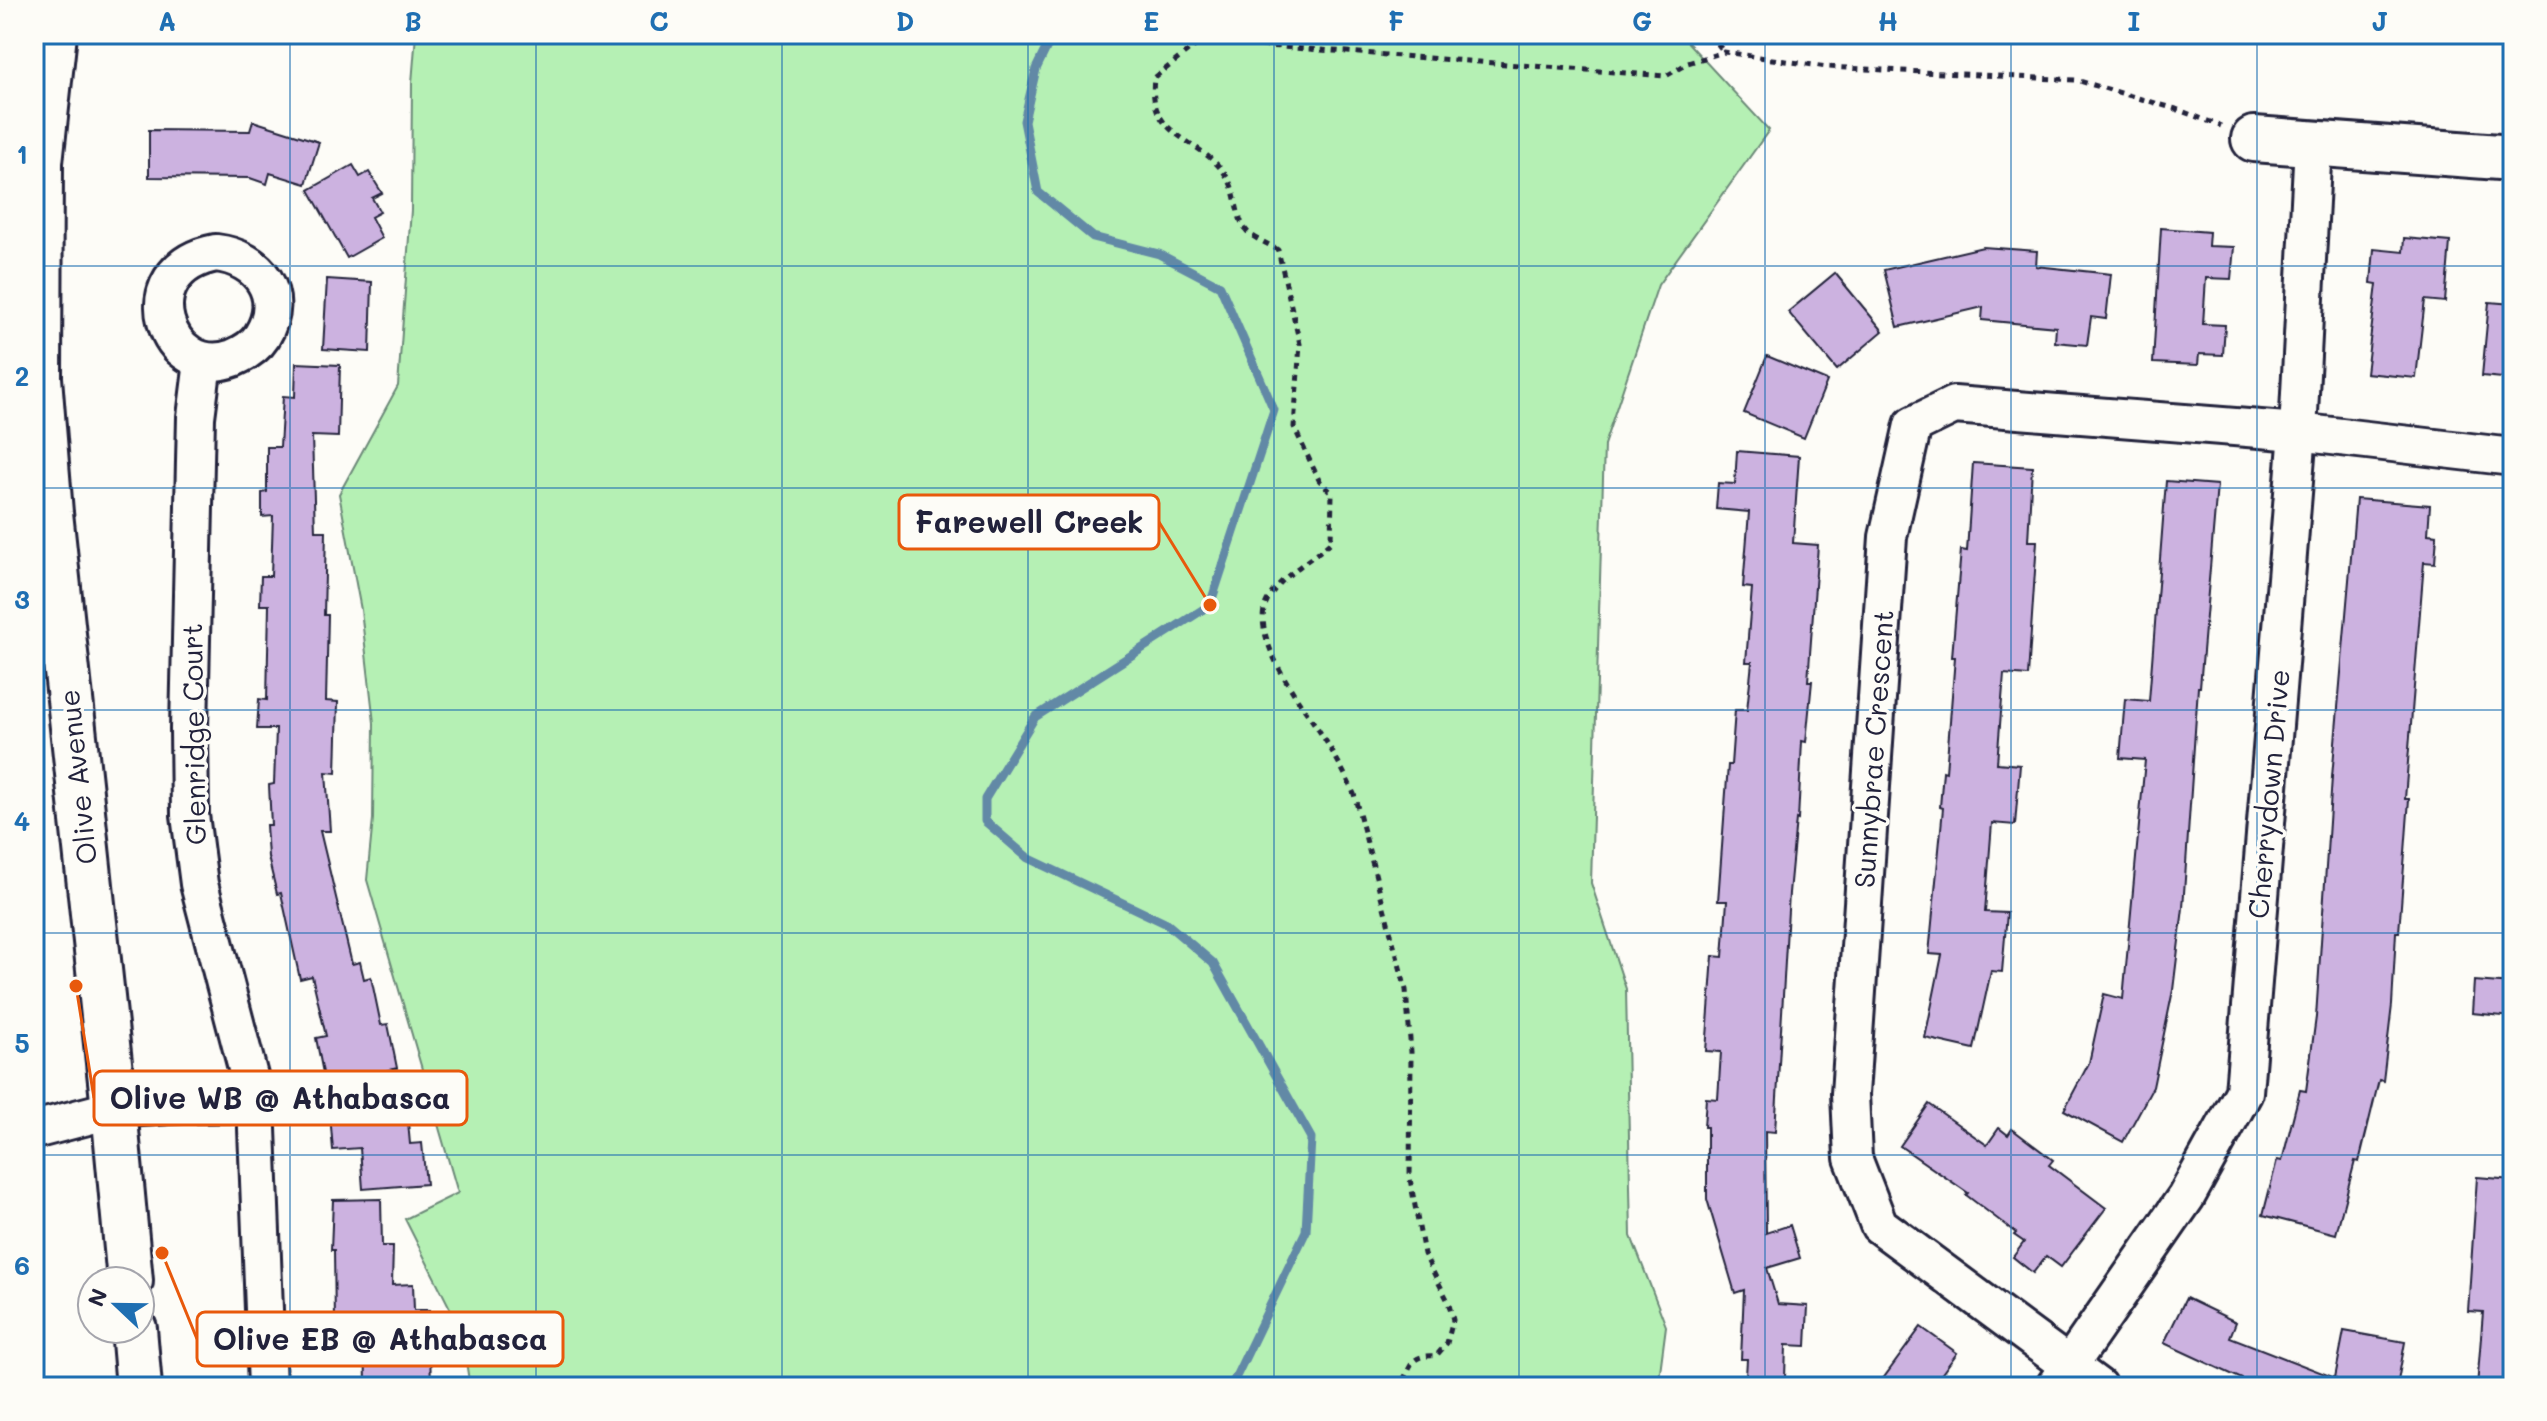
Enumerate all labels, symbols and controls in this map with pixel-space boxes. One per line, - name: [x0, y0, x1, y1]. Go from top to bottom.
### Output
- text: A: [158, 4, 176, 38]
- text: B: [404, 4, 422, 38]
- text: C: [649, 4, 669, 38]
- text: D: [896, 4, 914, 38]
- text: E: [1143, 4, 1159, 38]
- text: F: [1388, 4, 1404, 38]
- text: G: [1632, 4, 1652, 38]
- text: H: [1878, 4, 1898, 38]
- text: I: [2127, 4, 2141, 38]
- text: J: [2371, 4, 2389, 38]
- text: 1: [16, 137, 28, 171]
- text: 2: [15, 359, 29, 393]
- callout: Farewell Creek: [899, 495, 1159, 549]
- text: Farewell Creek: [915, 501, 1143, 541]
- text: 3: [14, 582, 30, 616]
- street label: Sunnybrae Crescent: [1845, 609, 1901, 889]
- street label: Glenridge Court: [173, 623, 213, 845]
- street label: Cherrydown Drive: [2239, 668, 2297, 920]
- street label: Olive Avenue: [50, 688, 104, 866]
- text: 4: [14, 804, 30, 838]
- text: 5: [14, 1026, 30, 1060]
- callout: Olive WB @ Athabasca: [94, 1071, 467, 1125]
- text: Olive WB @ Athabasca: [109, 1077, 451, 1117]
- text: 6: [14, 1248, 30, 1282]
- north arrow: [76, 1265, 156, 1345]
- text: N: [80, 1284, 114, 1310]
- callout: Olive EB @ Athabasca: [197, 1312, 563, 1366]
- text: Olive EB @ Athabasca: [213, 1318, 547, 1358]

